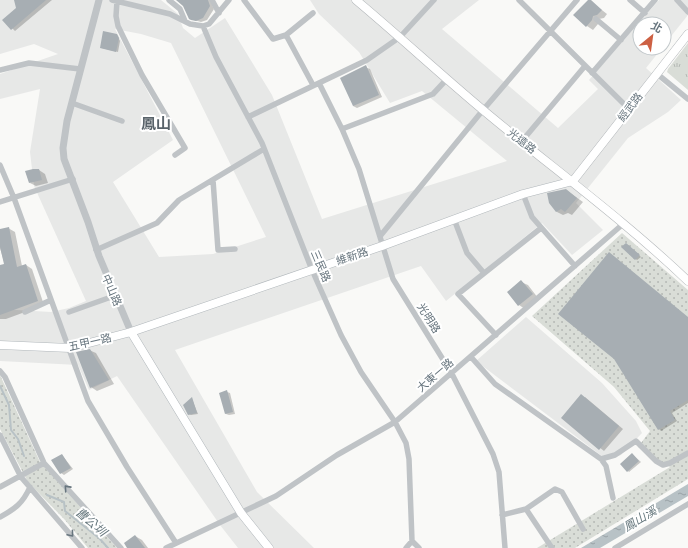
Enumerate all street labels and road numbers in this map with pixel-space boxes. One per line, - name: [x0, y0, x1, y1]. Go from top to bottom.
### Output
- street label: 經武路: [614, 90, 645, 124]
- street label: 光遠路: [505, 125, 539, 156]
- street label: 維新路: [334, 244, 370, 267]
- street label: 三民路: [309, 248, 334, 284]
- street label: 中山路: [100, 272, 125, 308]
- street label: 光明路: [415, 300, 444, 335]
- street label: 五甲一路: [67, 330, 113, 353]
- street label: 大東一路: [414, 355, 456, 394]

